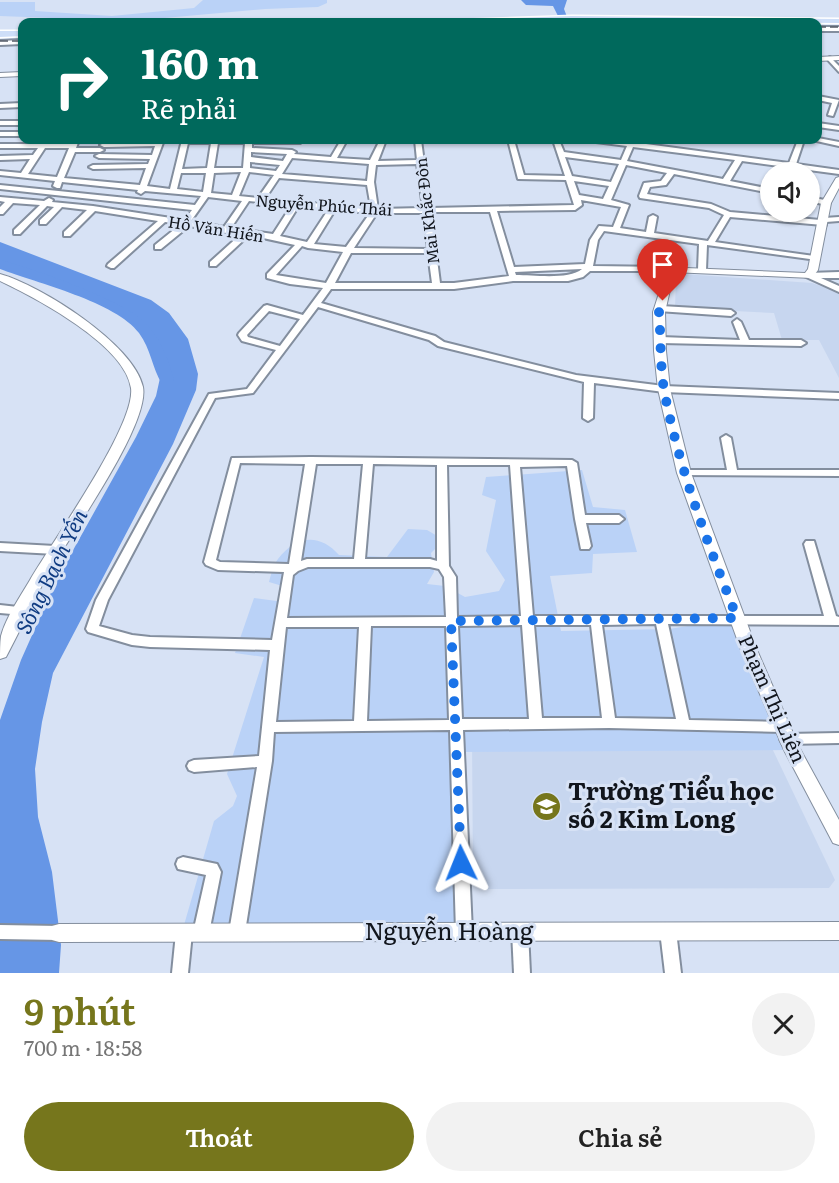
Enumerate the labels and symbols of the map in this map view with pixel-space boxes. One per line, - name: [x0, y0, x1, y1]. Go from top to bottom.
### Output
- street label: Mai Khắc Đôn: [408, 156, 444, 266]
- street label: Nguyễn Phúc Thái: [255, 187, 393, 221]
- street label: Hồ Văn Hiến: [167, 209, 266, 247]
- pin: [637, 239, 688, 301]
- water label: Sông Bạch Yến: [6, 503, 94, 638]
- street label: Phạm Thị Liên: [732, 629, 815, 767]
- place label: Trường Tiểu học số 2 Kim Long: [568, 772, 774, 835]
- school or university icon: Trường Tiểu học số 2 Kim Long: [531, 790, 563, 822]
- position arrow: [429, 831, 493, 895]
- street label: Nguyễn Hoàng: [365, 912, 534, 947]

